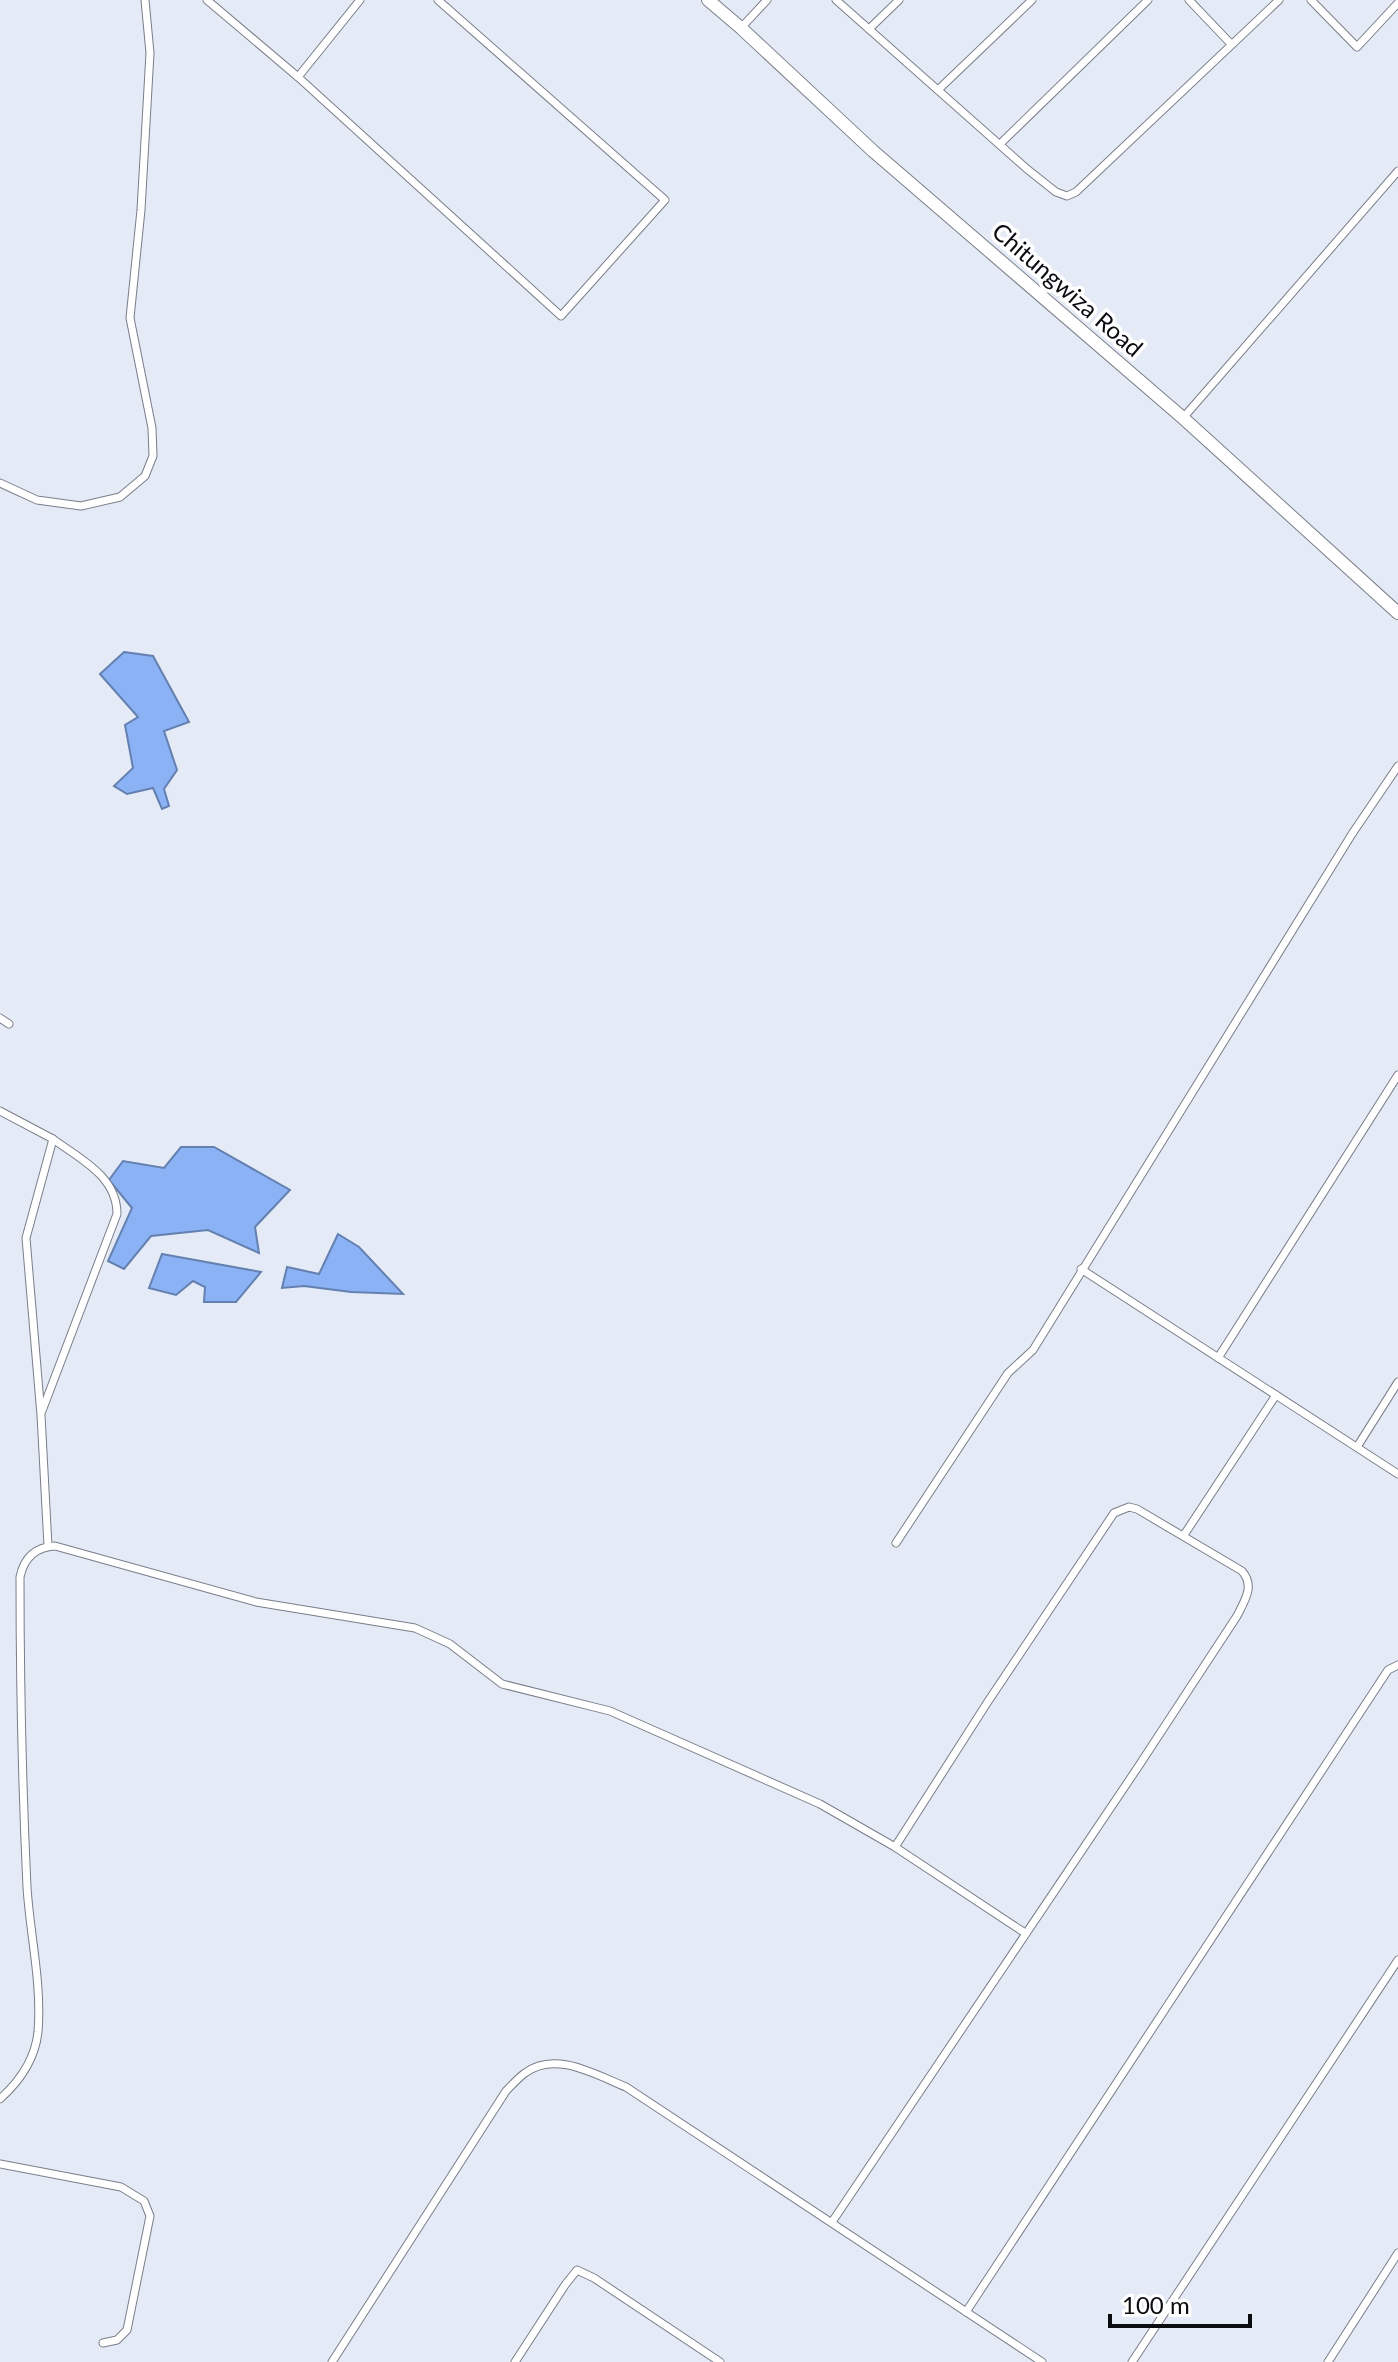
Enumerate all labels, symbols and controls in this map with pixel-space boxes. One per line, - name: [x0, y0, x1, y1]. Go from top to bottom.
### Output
- street label: Chitungwiza Road: [987, 216, 1149, 362]
- scale bar: [1110, 2278, 1250, 2328]
- text: 100 m: [1122, 2290, 1190, 2319]

